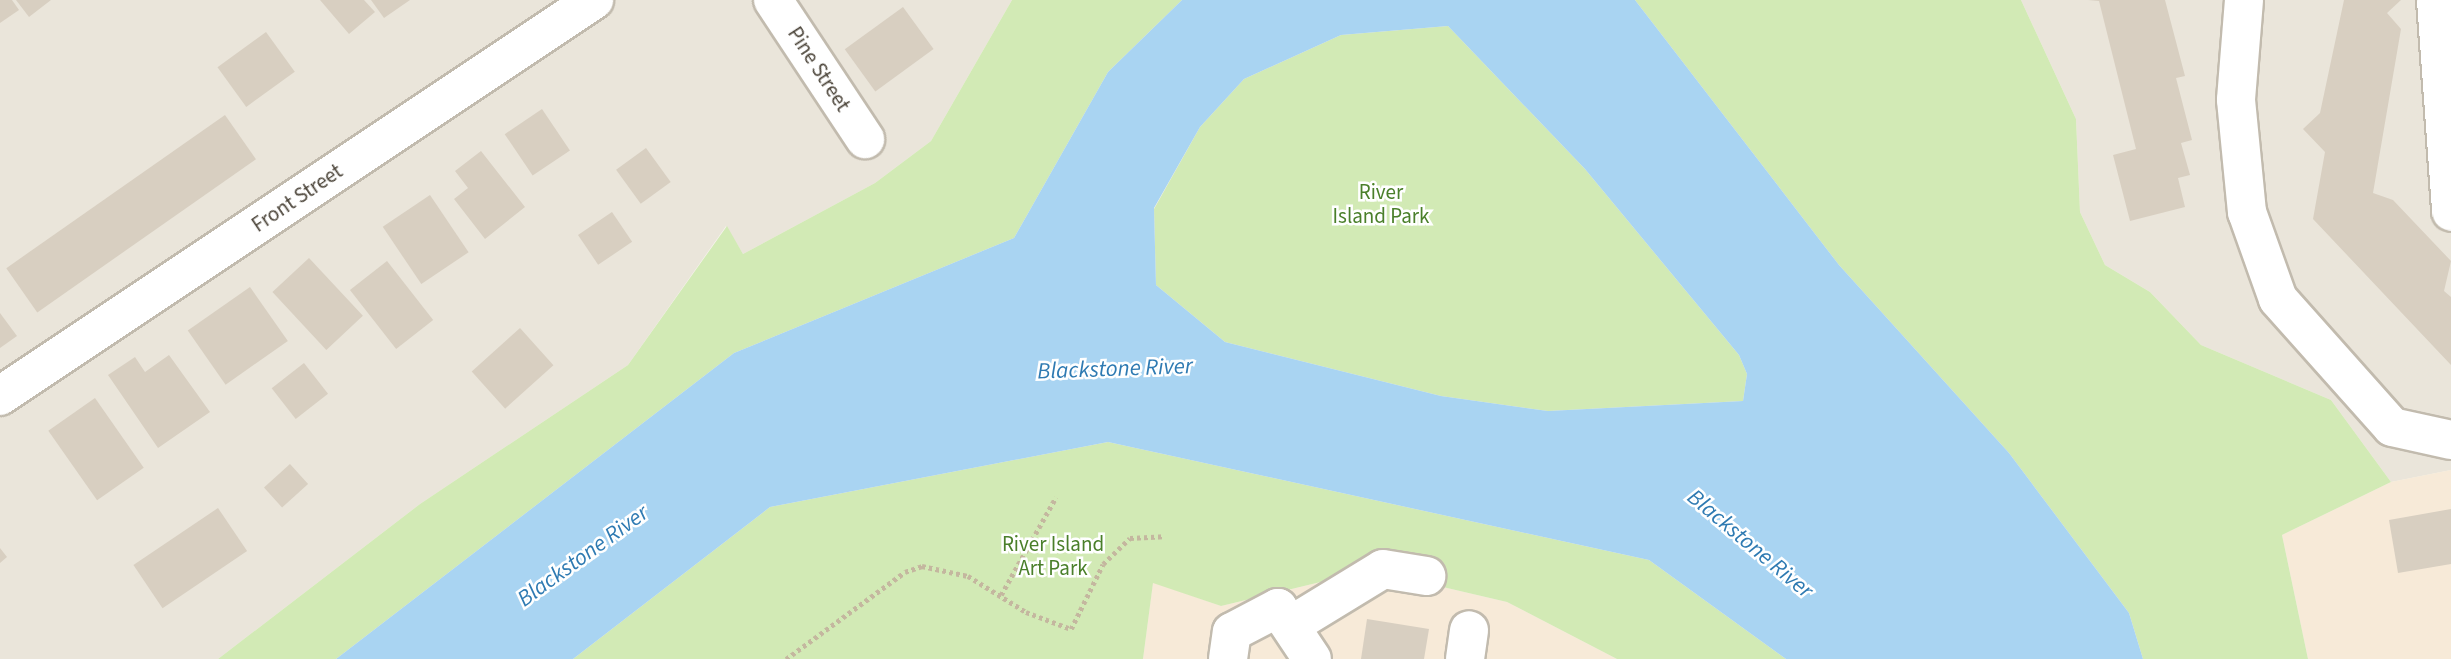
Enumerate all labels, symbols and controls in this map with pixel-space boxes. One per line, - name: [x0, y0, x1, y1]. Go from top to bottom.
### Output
- street label: Pine Street: [782, 22, 856, 116]
- street label: Front Street: [247, 159, 347, 237]
- park label: River Island Park: [1333, 179, 1429, 229]
- water label: Blackstone River: [1037, 352, 1193, 386]
- water label: Blackstone River: [1682, 483, 1818, 605]
- water label: Blackstone River: [512, 499, 654, 613]
- park label: River Island Art Park: [1002, 531, 1104, 581]

